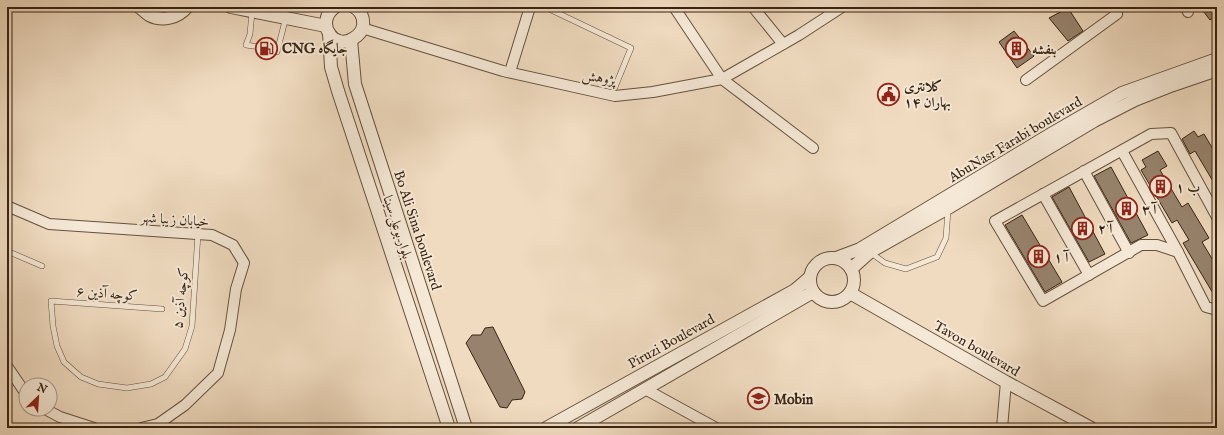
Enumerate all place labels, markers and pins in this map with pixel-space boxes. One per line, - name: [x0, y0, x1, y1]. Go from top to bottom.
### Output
- fuel station icon: CNG جایگاه: [253, 35, 279, 61]
- building icon: بنفشه: [1003, 36, 1029, 62]
- place label: CNG جایگاه: [282, 39, 348, 58]
- place label: بنفشه: [1032, 41, 1056, 59]
- place label: کلانتری ۱۴ بهاران: [904, 78, 951, 112]
- public building icon: کلانتری ۱۴ بهاران: [876, 81, 902, 107]
- building icon: ب ۱: [1147, 174, 1173, 200]
- place label: ب ۱: [1176, 179, 1200, 197]
- building icon: آ ۳: [1113, 196, 1139, 222]
- place label: آ ۳: [1142, 201, 1158, 219]
- building icon: آ ۲: [1070, 215, 1096, 241]
- place label: آ ۲: [1098, 220, 1114, 238]
- building icon: آ ۱: [1026, 244, 1052, 270]
- place label: آ ۱: [1054, 249, 1070, 267]
- school or university icon: Mobin: [745, 386, 771, 412]
- place label: Mobin: [774, 391, 814, 409]

